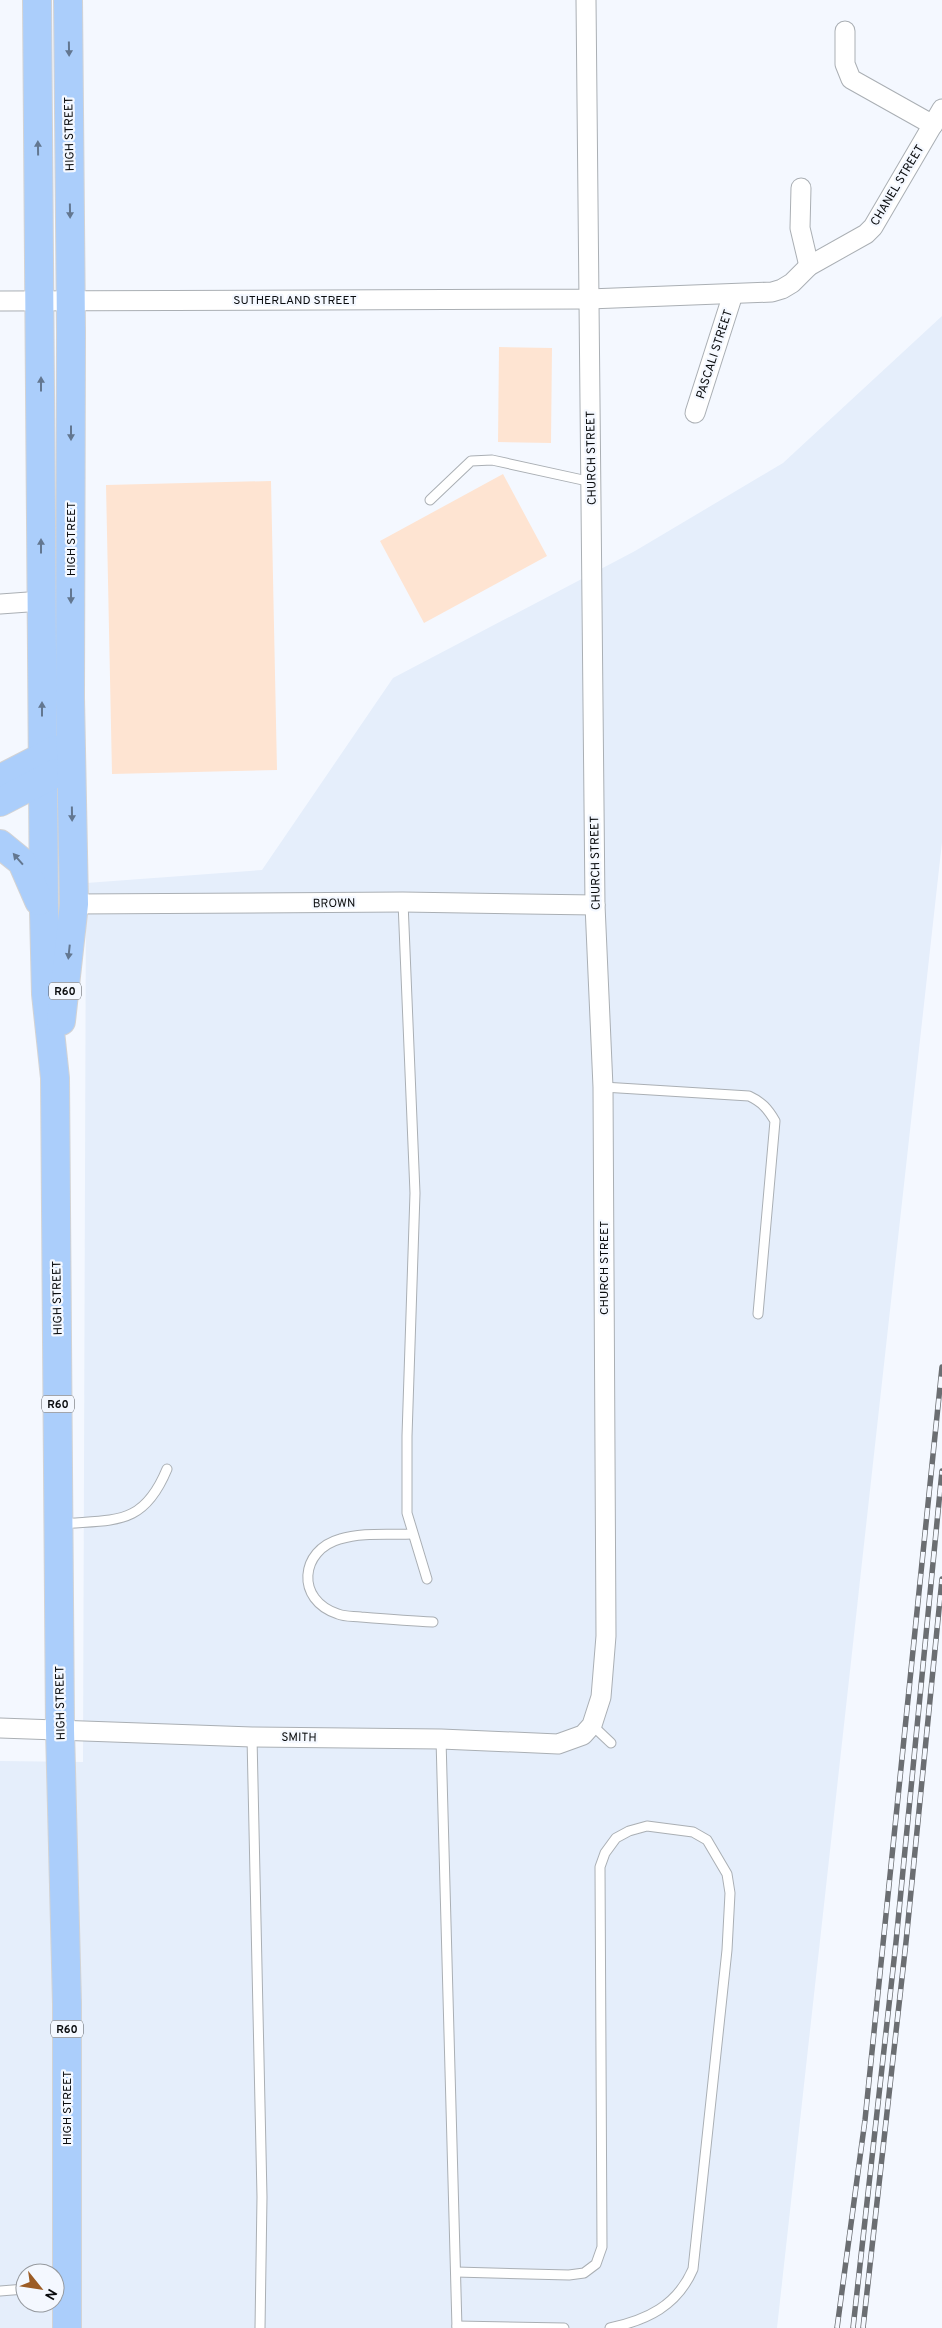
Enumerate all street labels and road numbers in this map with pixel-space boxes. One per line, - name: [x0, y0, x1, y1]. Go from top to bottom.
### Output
- street label: HIGH STREET: [61, 97, 79, 171]
- street label: CHANEL STREET: [867, 142, 928, 229]
- street label: SUTHERLAND STREET: [233, 293, 357, 309]
- street label: PASCALI STREET: [693, 308, 737, 401]
- street label: CHURCH STREET: [583, 411, 601, 505]
- street label: HIGH STREET: [64, 502, 80, 576]
- street label: CHURCH STREET: [587, 816, 605, 910]
- street label: BROWN: [313, 896, 355, 912]
- road number: R60: [49, 982, 81, 999]
- street label: CHURCH STREET: [597, 1221, 613, 1315]
- street label: HIGH STREET: [49, 1261, 67, 1335]
- road number: R60: [42, 1396, 74, 1412]
- street label: HIGH STREET: [52, 1666, 70, 1740]
- street label: SMITH: [281, 1730, 317, 1746]
- road number: R60: [51, 2020, 83, 2038]
- street label: HIGH STREET: [60, 2071, 76, 2145]

